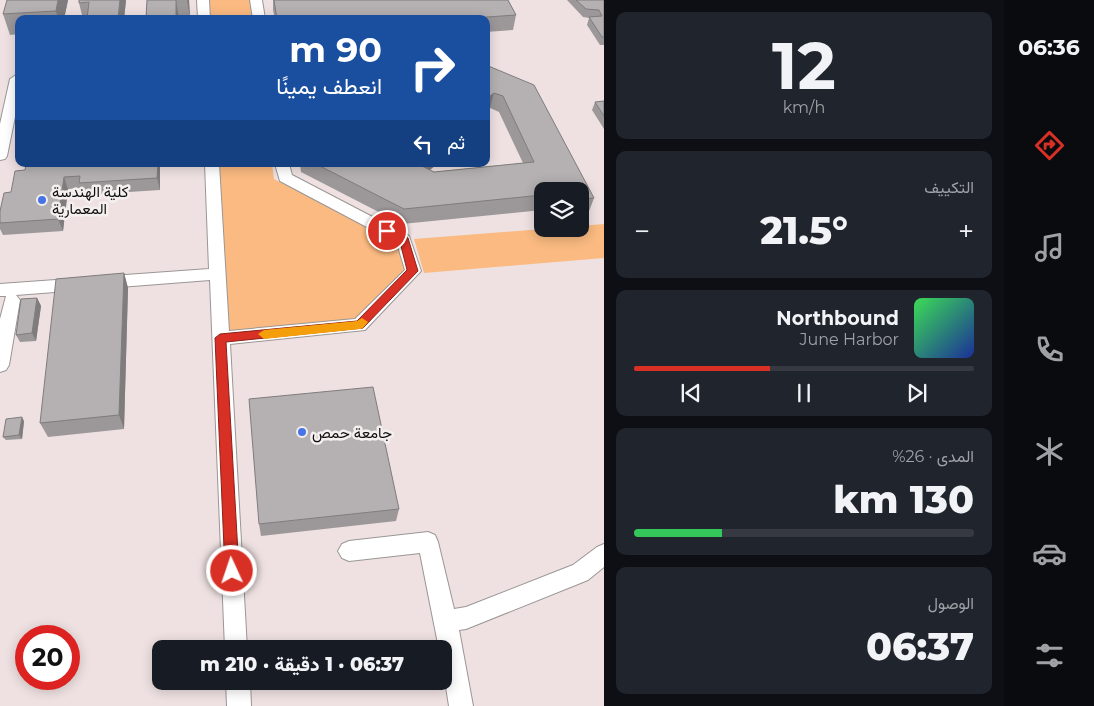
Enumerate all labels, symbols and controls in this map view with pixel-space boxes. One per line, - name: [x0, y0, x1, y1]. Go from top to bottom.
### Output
- text: 12: [772, 26, 836, 105]
- text: 90 m: [289, 28, 382, 71]
- text: 06:36: [1018, 34, 1080, 61]
- icon: right: [400, 35, 465, 100]
- text: انعطف يمينًا: [276, 73, 382, 100]
- text: km/h: [783, 98, 825, 117]
- icon: directions: [1032, 128, 1067, 163]
- icon: left: [409, 130, 437, 158]
- text: ثم: [447, 131, 465, 154]
- text: التكييف: [924, 178, 974, 197]
- place label: كلية الهندسة المعمارية: [52, 182, 129, 218]
- map controls: [534, 182, 589, 237]
- button: layers: [534, 182, 589, 237]
- marker: كلية الهندسة المعمارية: [36, 194, 48, 206]
- text: 21.5°: [760, 207, 848, 254]
- pin: [366, 210, 408, 252]
- text: −: [634, 214, 650, 248]
- text: +: [958, 214, 974, 248]
- icon: arrive: [373, 217, 401, 245]
- icon: music: [1032, 230, 1067, 265]
- text: Northbound: [776, 307, 899, 330]
- text: June Harbor: [800, 330, 899, 349]
- icon: phone: [1032, 332, 1067, 367]
- icon: previous: [677, 379, 705, 407]
- icon: pause: [790, 379, 818, 407]
- icon: next: [903, 379, 931, 407]
- place label: جامعة حمص: [312, 423, 392, 443]
- marker: جامعة حمص: [296, 426, 308, 438]
- icon: climate: [1032, 434, 1067, 469]
- text: المدى · 26%: [892, 447, 974, 466]
- text: 130 km: [833, 476, 974, 523]
- icon: car: [1032, 536, 1067, 571]
- position arrow: [205, 544, 257, 596]
- text: الوصول: [928, 594, 974, 613]
- text: 06:37: [866, 623, 974, 670]
- speed limit sign: 20: [15, 625, 80, 690]
- icon: filters: [1032, 638, 1067, 673]
- text: 06:37 · 1 دقيقة · 210 m: [200, 653, 404, 676]

